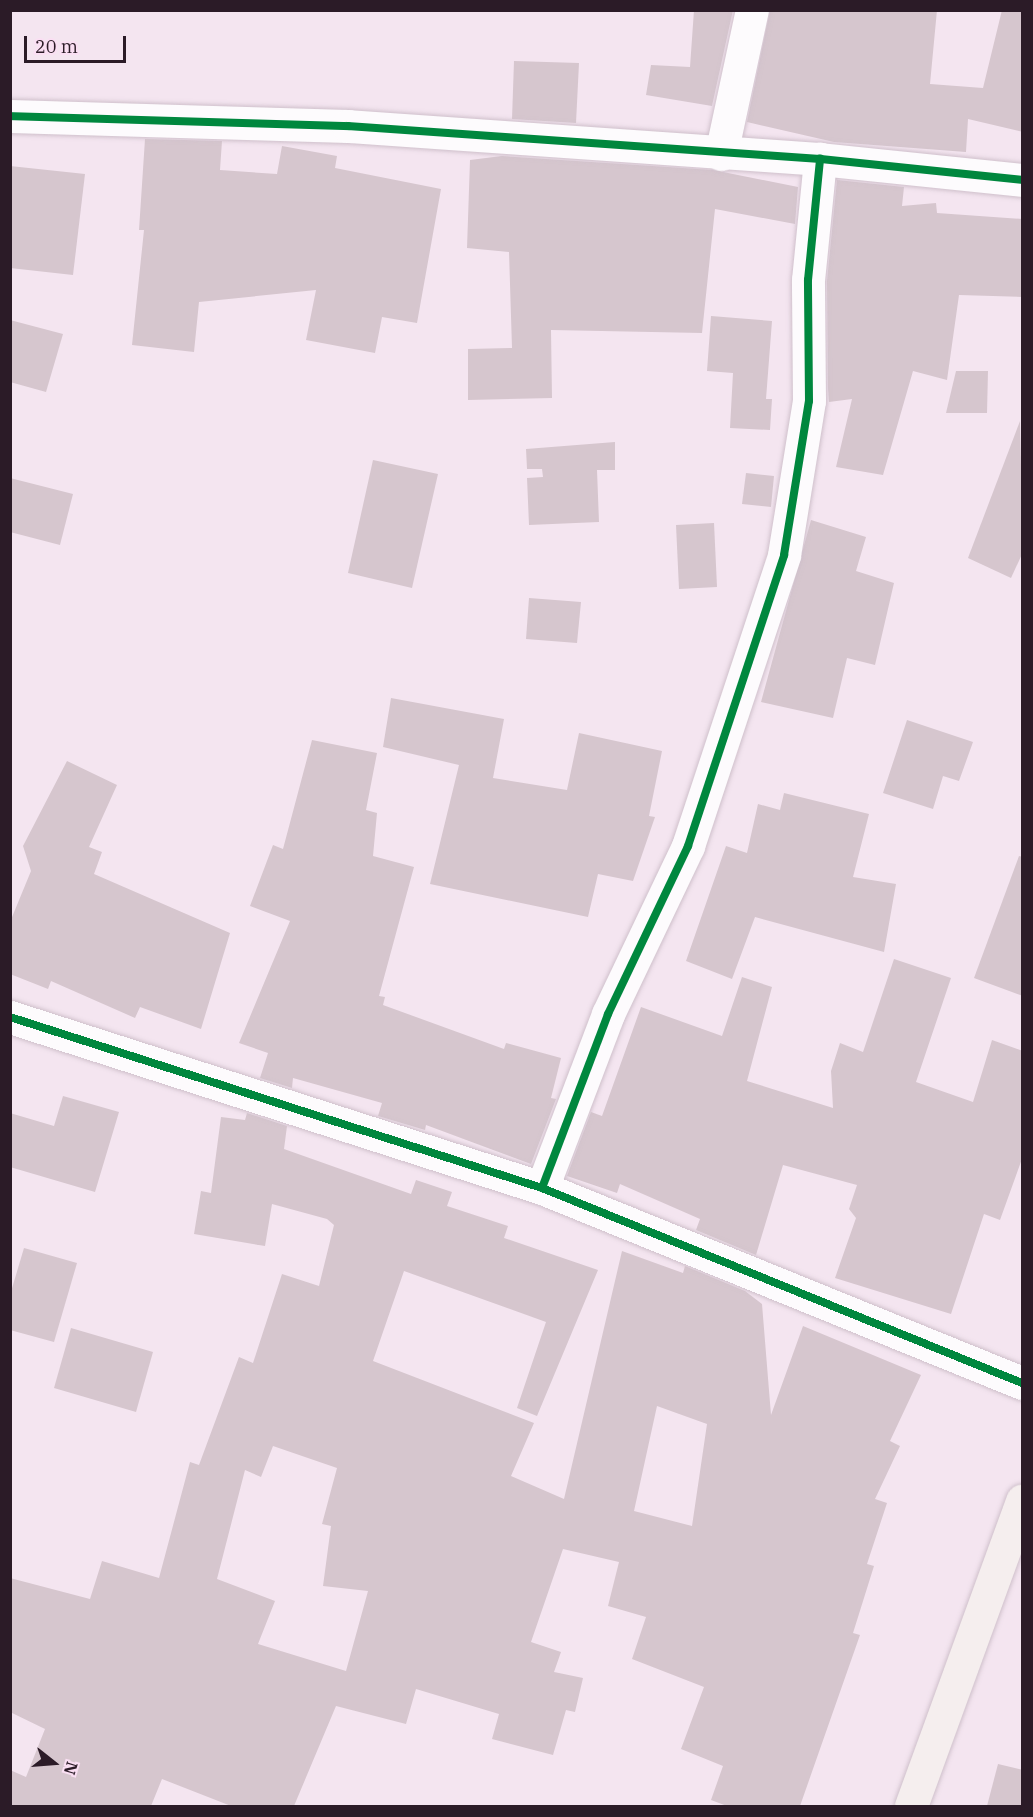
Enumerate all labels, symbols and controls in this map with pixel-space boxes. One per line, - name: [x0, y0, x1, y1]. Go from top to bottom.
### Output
- scale bar: [27, 24, 129, 62]
- text: 20 m: [35, 35, 78, 58]
- north arrow: [24, 1733, 84, 1793]
- text: N: [60, 1759, 83, 1777]

